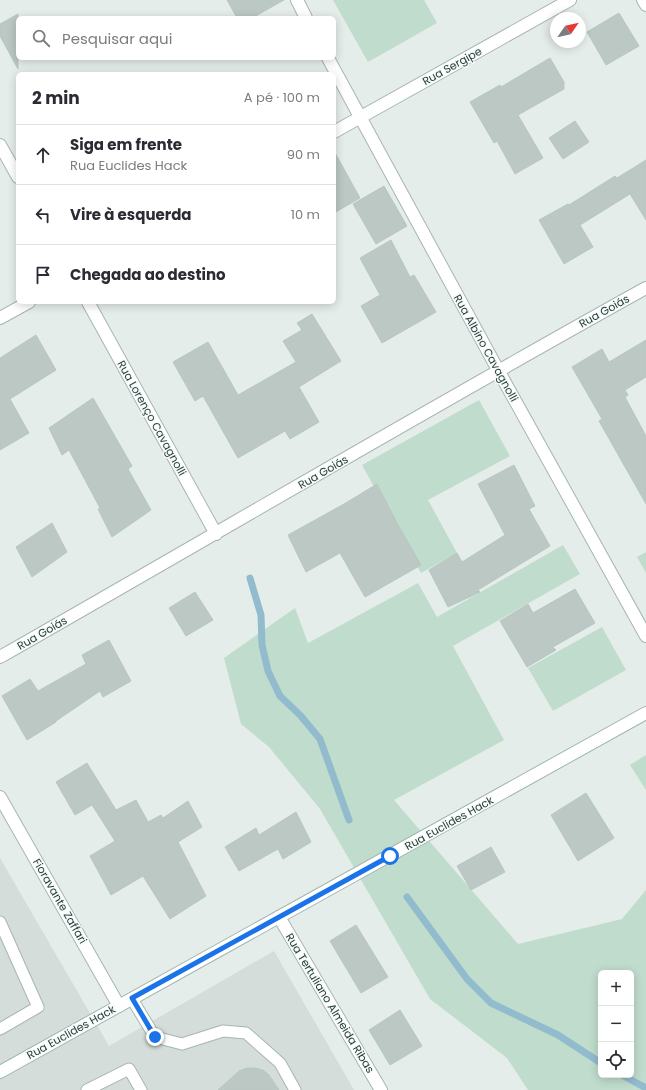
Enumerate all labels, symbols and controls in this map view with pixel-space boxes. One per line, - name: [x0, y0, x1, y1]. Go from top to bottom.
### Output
- north arrow: [550, 12, 586, 48]
- search box: [16, 16, 336, 60]
- icon: search: [30, 27, 52, 49]
- text: Pesquisar aqui: [62, 28, 172, 49]
- street label: Rua Sergipe: [419, 43, 485, 89]
- text: 2 min: [32, 86, 80, 110]
- text: A pé · 100 m: [244, 88, 320, 107]
- text: Siga em frente: [70, 134, 182, 155]
- icon: ahead: [32, 144, 54, 166]
- text: 90 m: [287, 145, 320, 164]
- text: Rua Euclides Hack: [70, 156, 187, 175]
- icon: left: [32, 204, 54, 226]
- text: Vire à esquerda: [70, 204, 192, 225]
- text: 10 m: [291, 205, 320, 224]
- icon: arrive: [32, 264, 54, 286]
- text: Chegada ao destino: [70, 264, 226, 285]
- street label: Rua Goiás: [576, 290, 632, 331]
- street label: Rua Albino Cavagnolli: [450, 291, 522, 405]
- street label: Rua Lorenço Cavagnolli: [114, 357, 191, 479]
- street label: Rua Goiás: [295, 451, 351, 493]
- street label: Rua Goiás: [14, 612, 70, 654]
- street label: Rua Euclides Hack: [402, 792, 497, 854]
- route start: [381, 847, 399, 865]
- street label: Fioravante Zaffari: [29, 855, 91, 947]
- street label: Rua Tertuliano Almeida Ribas: [282, 930, 378, 1076]
- map controls: [598, 970, 634, 1078]
- button: +: [598, 970, 634, 1006]
- street label: Rua Euclides Hack: [24, 1001, 119, 1063]
- button: −: [598, 1006, 634, 1042]
- route end: [146, 1028, 164, 1046]
- button: locate: [598, 1042, 634, 1078]

